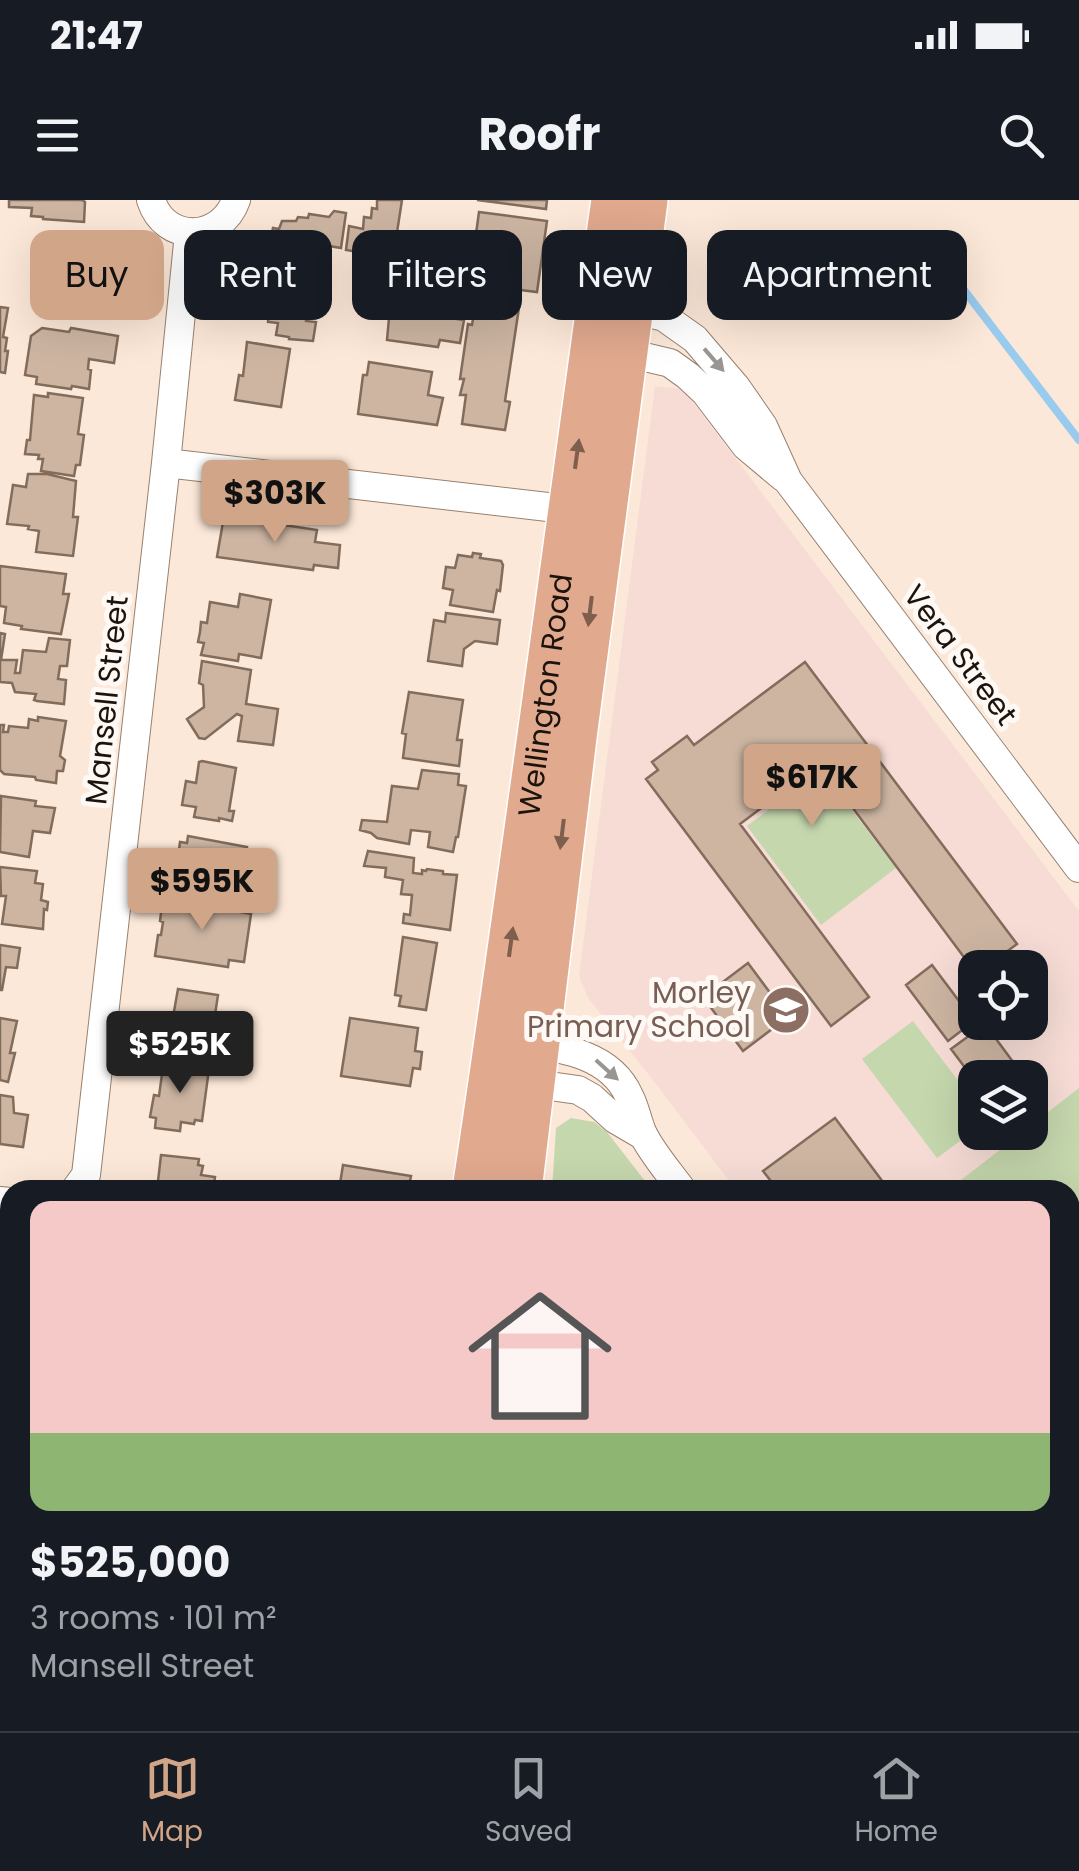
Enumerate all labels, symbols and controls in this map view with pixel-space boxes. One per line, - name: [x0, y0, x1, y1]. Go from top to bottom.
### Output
- text: 21:47: [50, 9, 143, 62]
- text: Roofr: [478, 103, 601, 166]
- icon: menu: [30, 108, 85, 163]
- icon: search: [994, 108, 1049, 163]
- chip: Buy: [30, 230, 164, 320]
- chip: Rent: [184, 230, 332, 320]
- chip: Filters: [352, 230, 522, 320]
- chip: New: [542, 230, 687, 320]
- chip: Apartment: [707, 230, 967, 320]
- one-way arrow: [702, 347, 724, 372]
- one-way arrow: [570, 438, 586, 469]
- pin: $303K: [205, 460, 345, 545]
- text: $303K: [224, 470, 326, 515]
- street label: Wellington Road: [507, 571, 583, 819]
- street label: Vera Street: [893, 575, 1028, 734]
- street label: Mansell Street: [74, 593, 139, 807]
- one-way arrow: [582, 596, 598, 628]
- pin: $617K: [742, 744, 882, 829]
- text: $617K: [766, 754, 858, 799]
- one-way arrow: [554, 818, 570, 850]
- pin: $595K: [132, 848, 272, 933]
- text: $595K: [150, 858, 254, 903]
- one-way arrow: [503, 926, 519, 957]
- map controls: [958, 950, 1048, 1150]
- button: locate: [958, 950, 1048, 1040]
- place label: Morley Primary School: [527, 971, 751, 1048]
- school or university icon: Morley Primary School: [760, 984, 812, 1036]
- pin: $525K: [110, 1011, 250, 1096]
- text: $525K: [128, 1021, 232, 1066]
- one-way arrow: [594, 1059, 619, 1081]
- button: layers: [958, 1060, 1048, 1150]
- icon: home: [450, 1266, 630, 1446]
- text: $525,000: [30, 1533, 230, 1592]
- text: 3 rooms · 101 m²: [30, 1595, 276, 1640]
- text: Mansell Street: [30, 1643, 254, 1688]
- tab: Map: [141, 1751, 203, 1853]
- tab: Saved: [485, 1751, 572, 1853]
- tab: Home: [854, 1751, 938, 1853]

